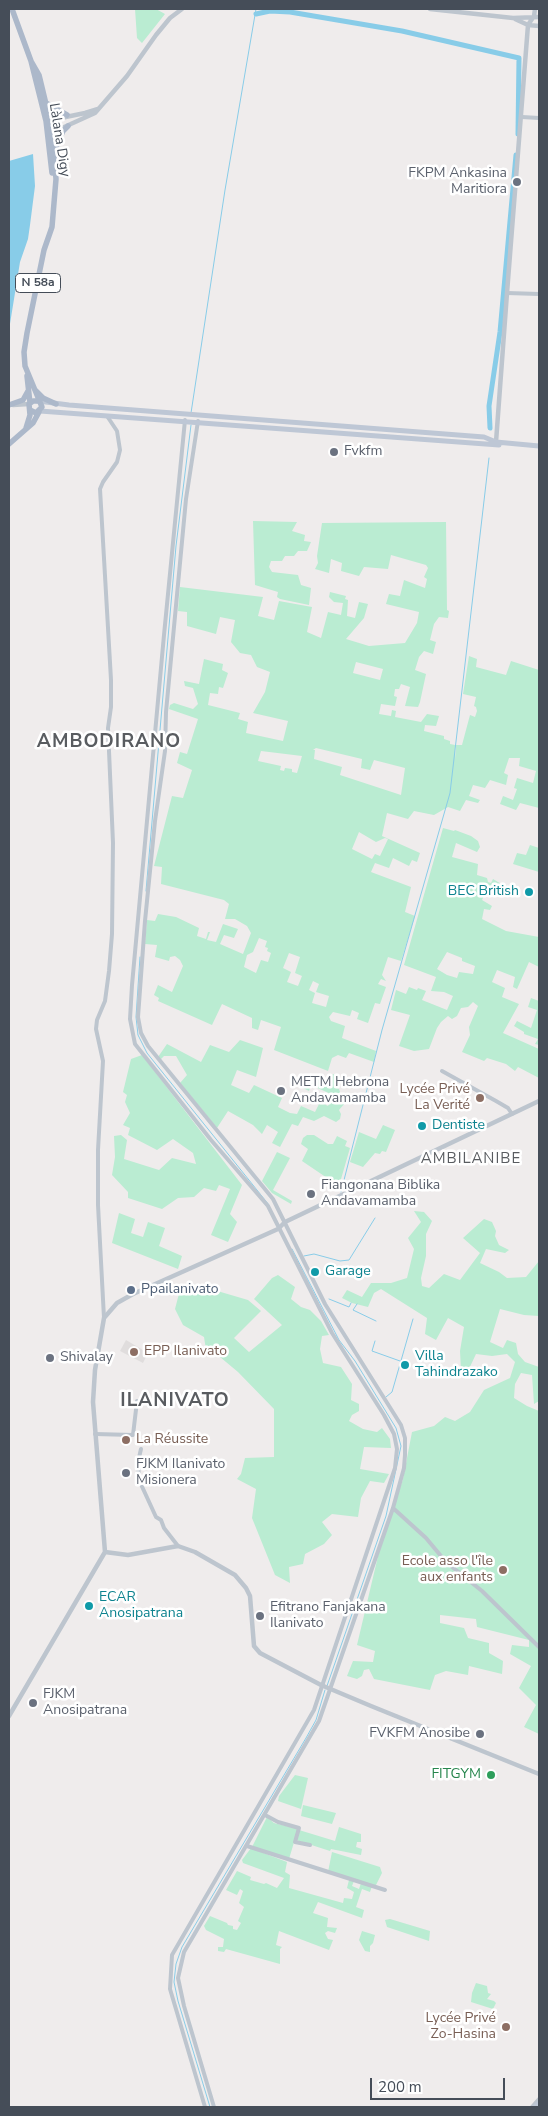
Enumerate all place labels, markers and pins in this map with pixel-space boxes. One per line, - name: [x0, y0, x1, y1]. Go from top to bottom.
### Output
- place label: FKPM Ankasina Maritiora: [408, 166, 507, 198]
- marker: FKPM Ankasina Maritiora: [511, 176, 523, 188]
- place label: Fvkfm: [344, 444, 382, 460]
- marker: Fvkfm: [328, 446, 340, 458]
- place label: BEC British: [448, 884, 519, 900]
- marker: BEC British: [523, 886, 535, 898]
- place label: METM Hebrona Andavamamba: [291, 1075, 389, 1108]
- place label: Lycée Privé La Verité: [400, 1082, 470, 1114]
- marker: METM Hebrona Andavamamba: [275, 1085, 287, 1097]
- marker: Lycée Privé La Verité: [474, 1092, 486, 1104]
- place label: Dentiste: [432, 1118, 485, 1134]
- marker: Dentiste: [416, 1120, 428, 1132]
- place label: Fiangonana Biblika Andavamamba: [321, 1178, 440, 1210]
- marker: Fiangonana Biblika Andavamamba: [305, 1188, 317, 1200]
- place label: Garage: [325, 1264, 371, 1280]
- marker: Garage: [309, 1266, 321, 1278]
- place label: Ppailanivato: [141, 1282, 218, 1298]
- marker: Ppailanivato: [125, 1284, 137, 1296]
- place label: EPP Ilanivato: [144, 1344, 227, 1360]
- marker: EPP Ilanivato: [128, 1346, 140, 1358]
- place label: Villa Tahindrazako: [415, 1349, 498, 1381]
- place label: Shivalay: [60, 1350, 113, 1366]
- marker: Shivalay: [44, 1352, 56, 1364]
- marker: Villa Tahindrazako: [399, 1359, 411, 1371]
- place label: La Réussite: [136, 1432, 208, 1448]
- marker: La Réussite: [120, 1434, 132, 1446]
- place label: FJKM Ilanivato Misionera: [136, 1457, 225, 1490]
- marker: FJKM Ilanivato Misionera: [120, 1467, 132, 1479]
- place label: Ecole asso l'île aux enfants: [402, 1554, 493, 1586]
- marker: Ecole asso l'île aux enfants: [497, 1564, 509, 1576]
- place label: ECAR Anosipatrana: [99, 1590, 183, 1622]
- marker: ECAR Anosipatrana: [83, 1600, 95, 1612]
- place label: Efitrano Fanjakana Ilanivato: [270, 1600, 386, 1632]
- marker: Efitrano Fanjakana Ilanivato: [254, 1610, 266, 1622]
- place label: FJKM Anosipatrana: [43, 1687, 127, 1720]
- marker: FJKM Anosipatrana: [27, 1697, 39, 1709]
- place label: FVKFM Anosibe: [369, 1726, 470, 1742]
- marker: FVKFM Anosibe: [474, 1728, 486, 1740]
- place label: FITGYM: [431, 1767, 481, 1783]
- marker: FITGYM: [485, 1769, 497, 1781]
- place label: Lycée Privé Zo-Hasina: [426, 2011, 496, 2044]
- marker: Lycée Privé Zo-Hasina: [500, 2021, 512, 2033]

